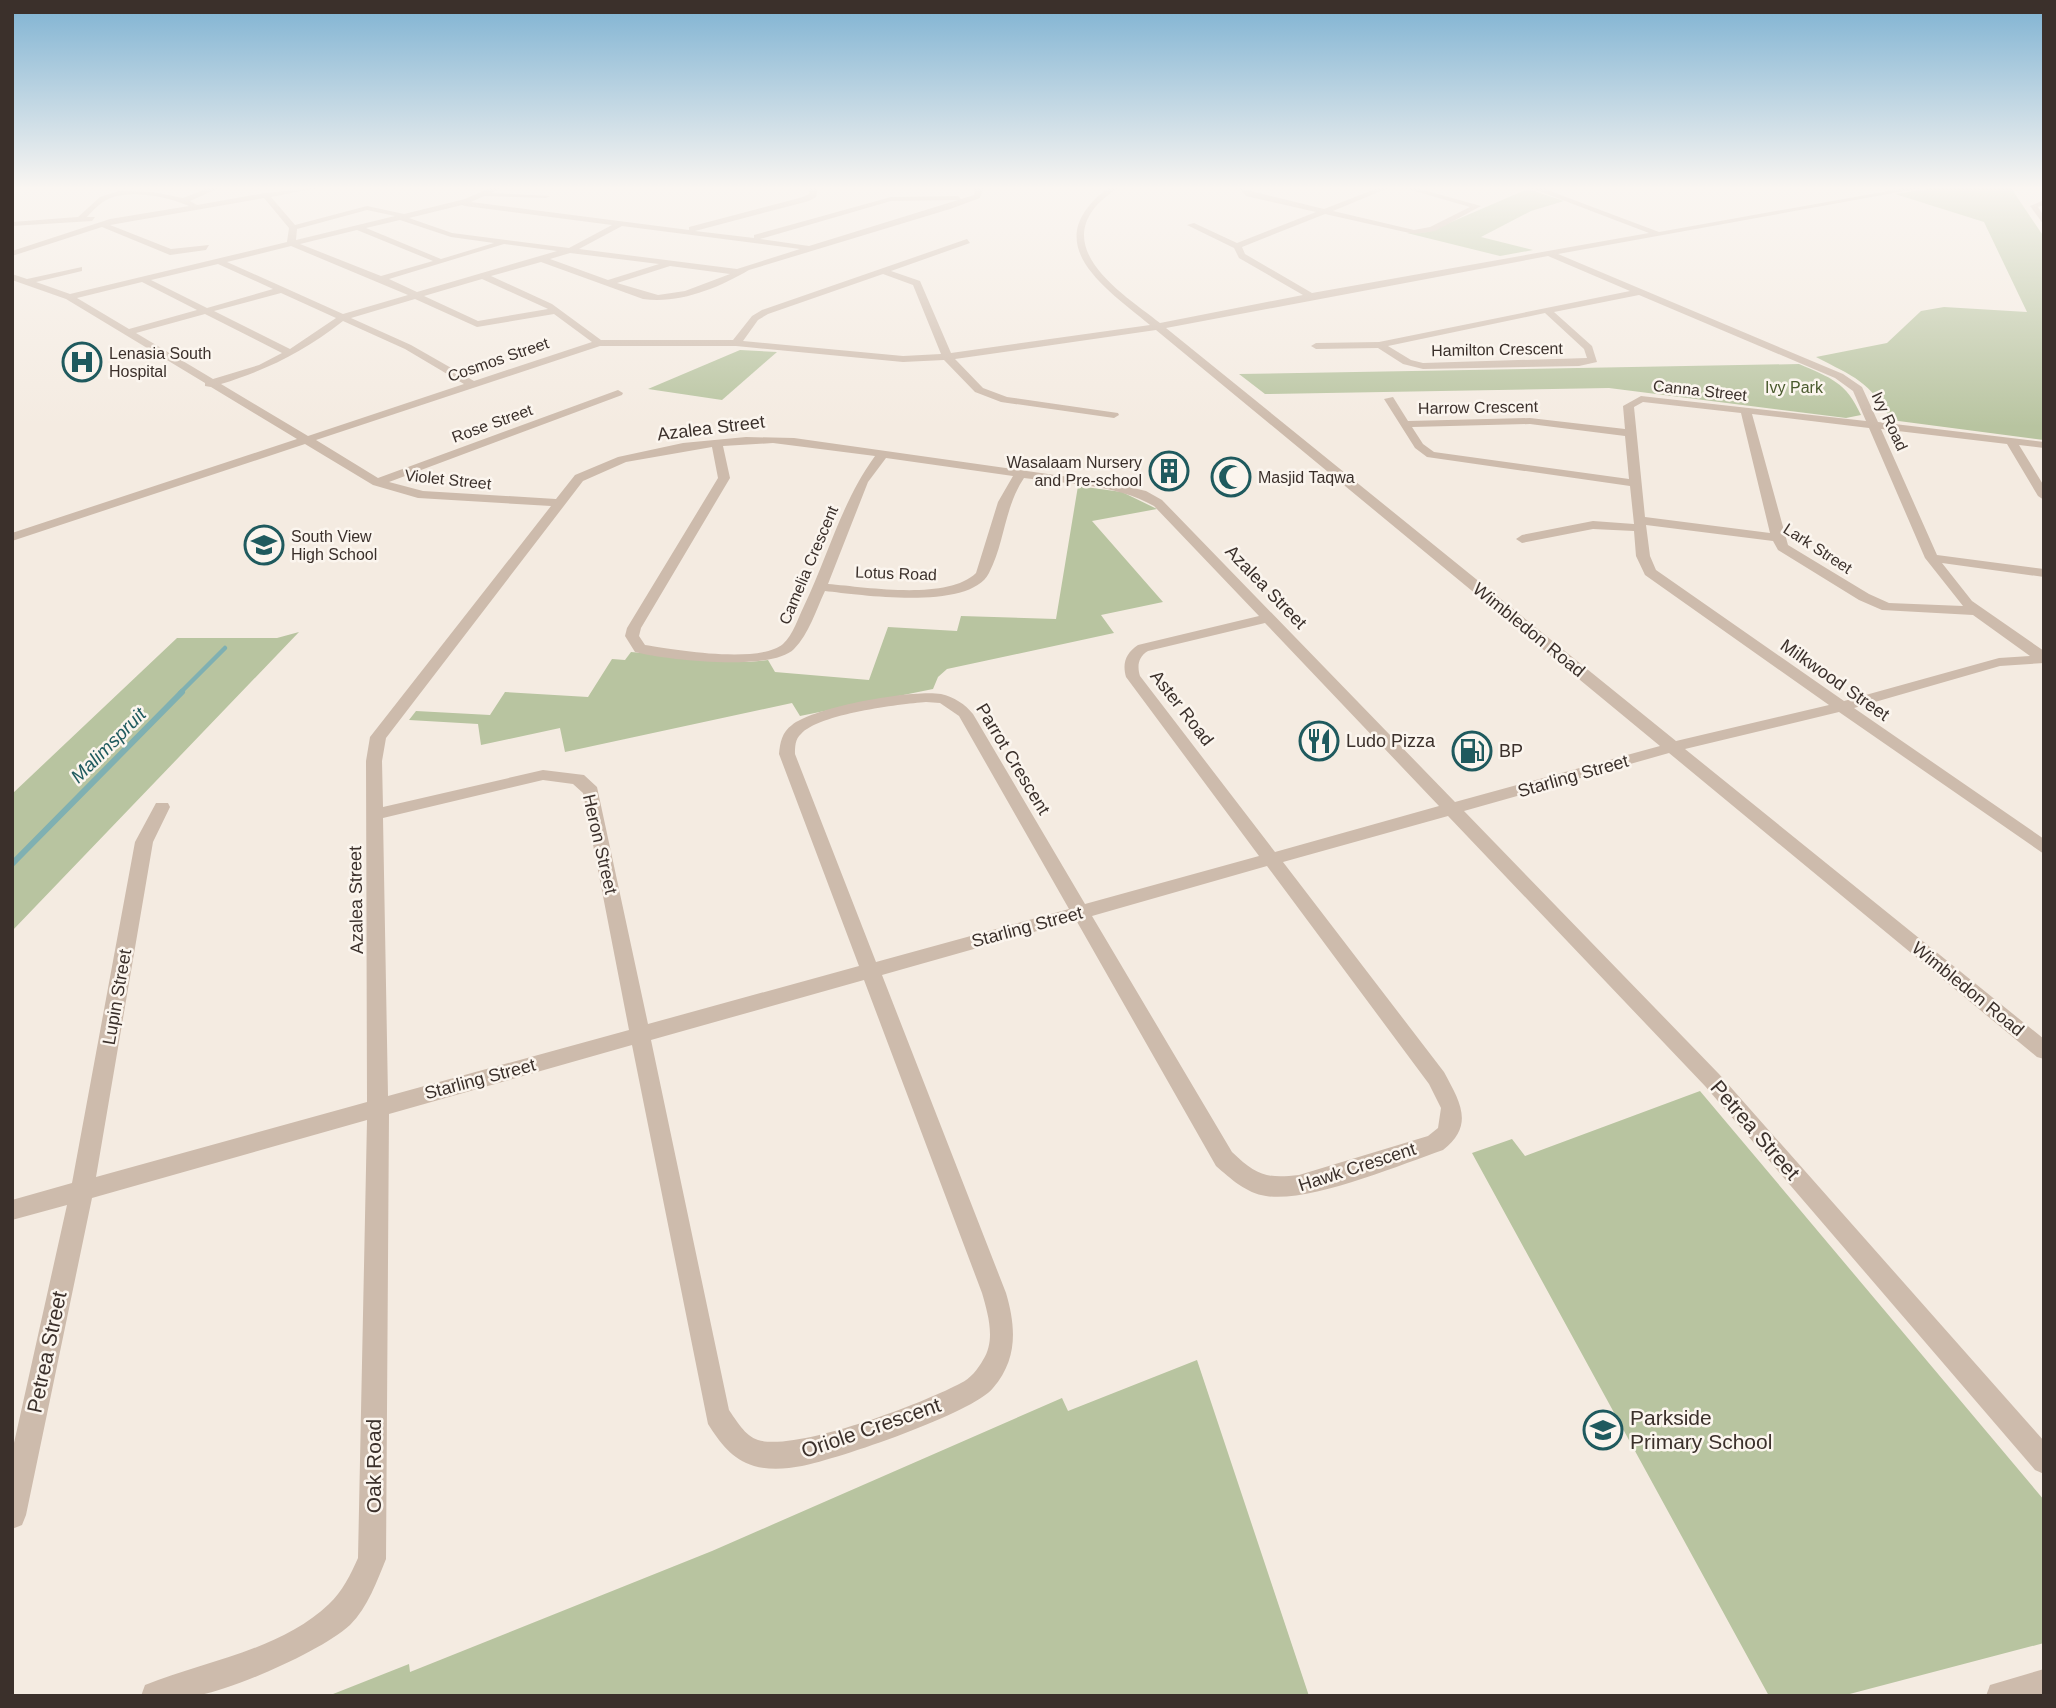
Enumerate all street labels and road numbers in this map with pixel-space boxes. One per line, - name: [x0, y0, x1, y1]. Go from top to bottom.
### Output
- street label: Cosmos Street: [445, 334, 551, 385]
- street label: Hamilton Crescent: [1431, 340, 1563, 359]
- street label: Canna Street: [1652, 377, 1748, 404]
- street label: Ivy Road: [1869, 389, 1911, 453]
- street label: Harrow Crescent: [1418, 398, 1539, 417]
- street label: Rose Street: [450, 401, 535, 446]
- street label: Azalea Street: [656, 411, 766, 445]
- street label: Violet Street: [404, 467, 493, 493]
- street label: Camelia Crescent: [776, 503, 841, 627]
- street label: Lark Street: [1780, 520, 1856, 577]
- street label: Azalea Street: [1221, 541, 1311, 633]
- street label: Lotus Road: [855, 564, 937, 583]
- street label: Wimbledon Road: [1469, 579, 1589, 681]
- street label: Milkwood Street: [1777, 635, 1893, 725]
- street label: Aster Road: [1146, 666, 1218, 750]
- street label: Parrot Crescent: [972, 700, 1054, 818]
- street label: Starling Street: [1515, 751, 1631, 801]
- street label: Heron Street: [579, 792, 621, 896]
- street label: Azalea Street: [345, 846, 367, 954]
- street label: Starling Street: [969, 903, 1085, 951]
- street label: Wimbledon Road: [1908, 938, 2028, 1040]
- street label: Lupin Street: [99, 947, 135, 1047]
- street label: Starling Street: [422, 1055, 538, 1103]
- street label: Petrea Street: [1706, 1075, 1805, 1184]
- street label: Hawk Crescent: [1296, 1139, 1418, 1195]
- street label: Petrea Street: [22, 1289, 71, 1415]
- street label: Oriole Crescent: [798, 1393, 944, 1462]
- street label: Oak Road: [362, 1419, 385, 1513]

